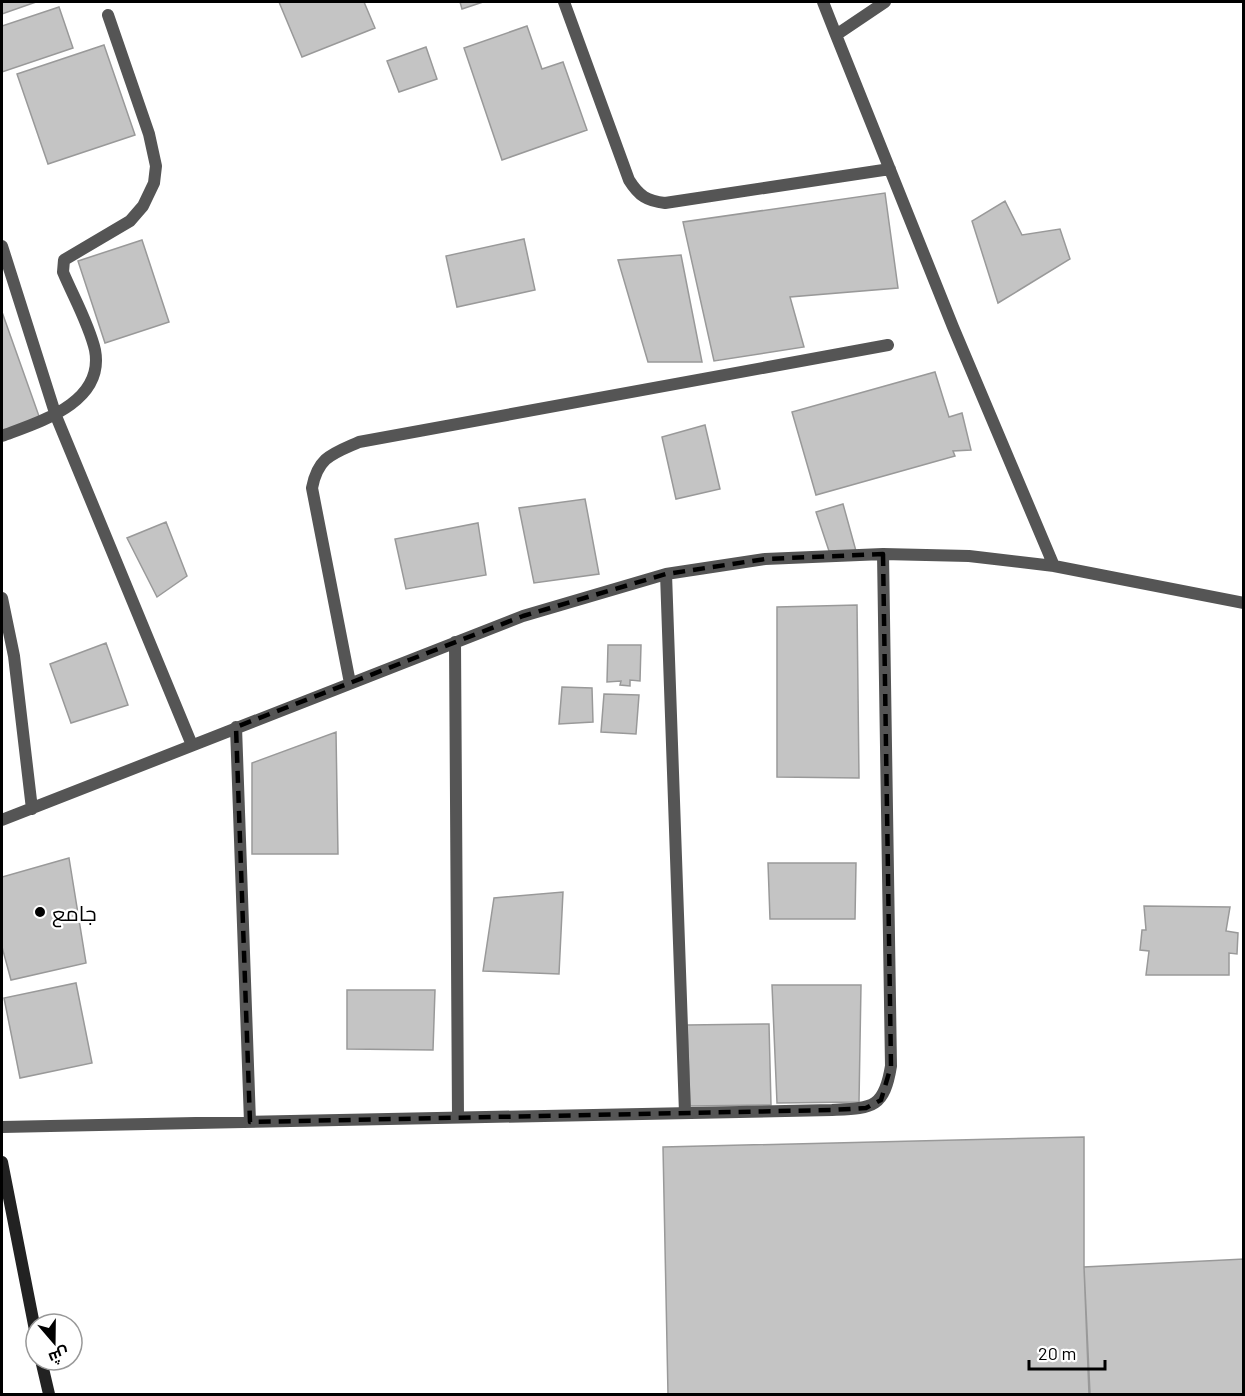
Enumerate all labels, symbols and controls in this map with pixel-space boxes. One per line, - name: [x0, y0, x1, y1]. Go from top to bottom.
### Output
- place label: جامع: [52, 900, 97, 928]
- marker: جامع: [33, 905, 47, 919]
- north arrow: [24, 1312, 84, 1372]
- scale bar: [1029, 1333, 1106, 1371]
- text: 20 m: [1038, 1342, 1076, 1364]
- text: ش: [46, 1343, 72, 1369]

